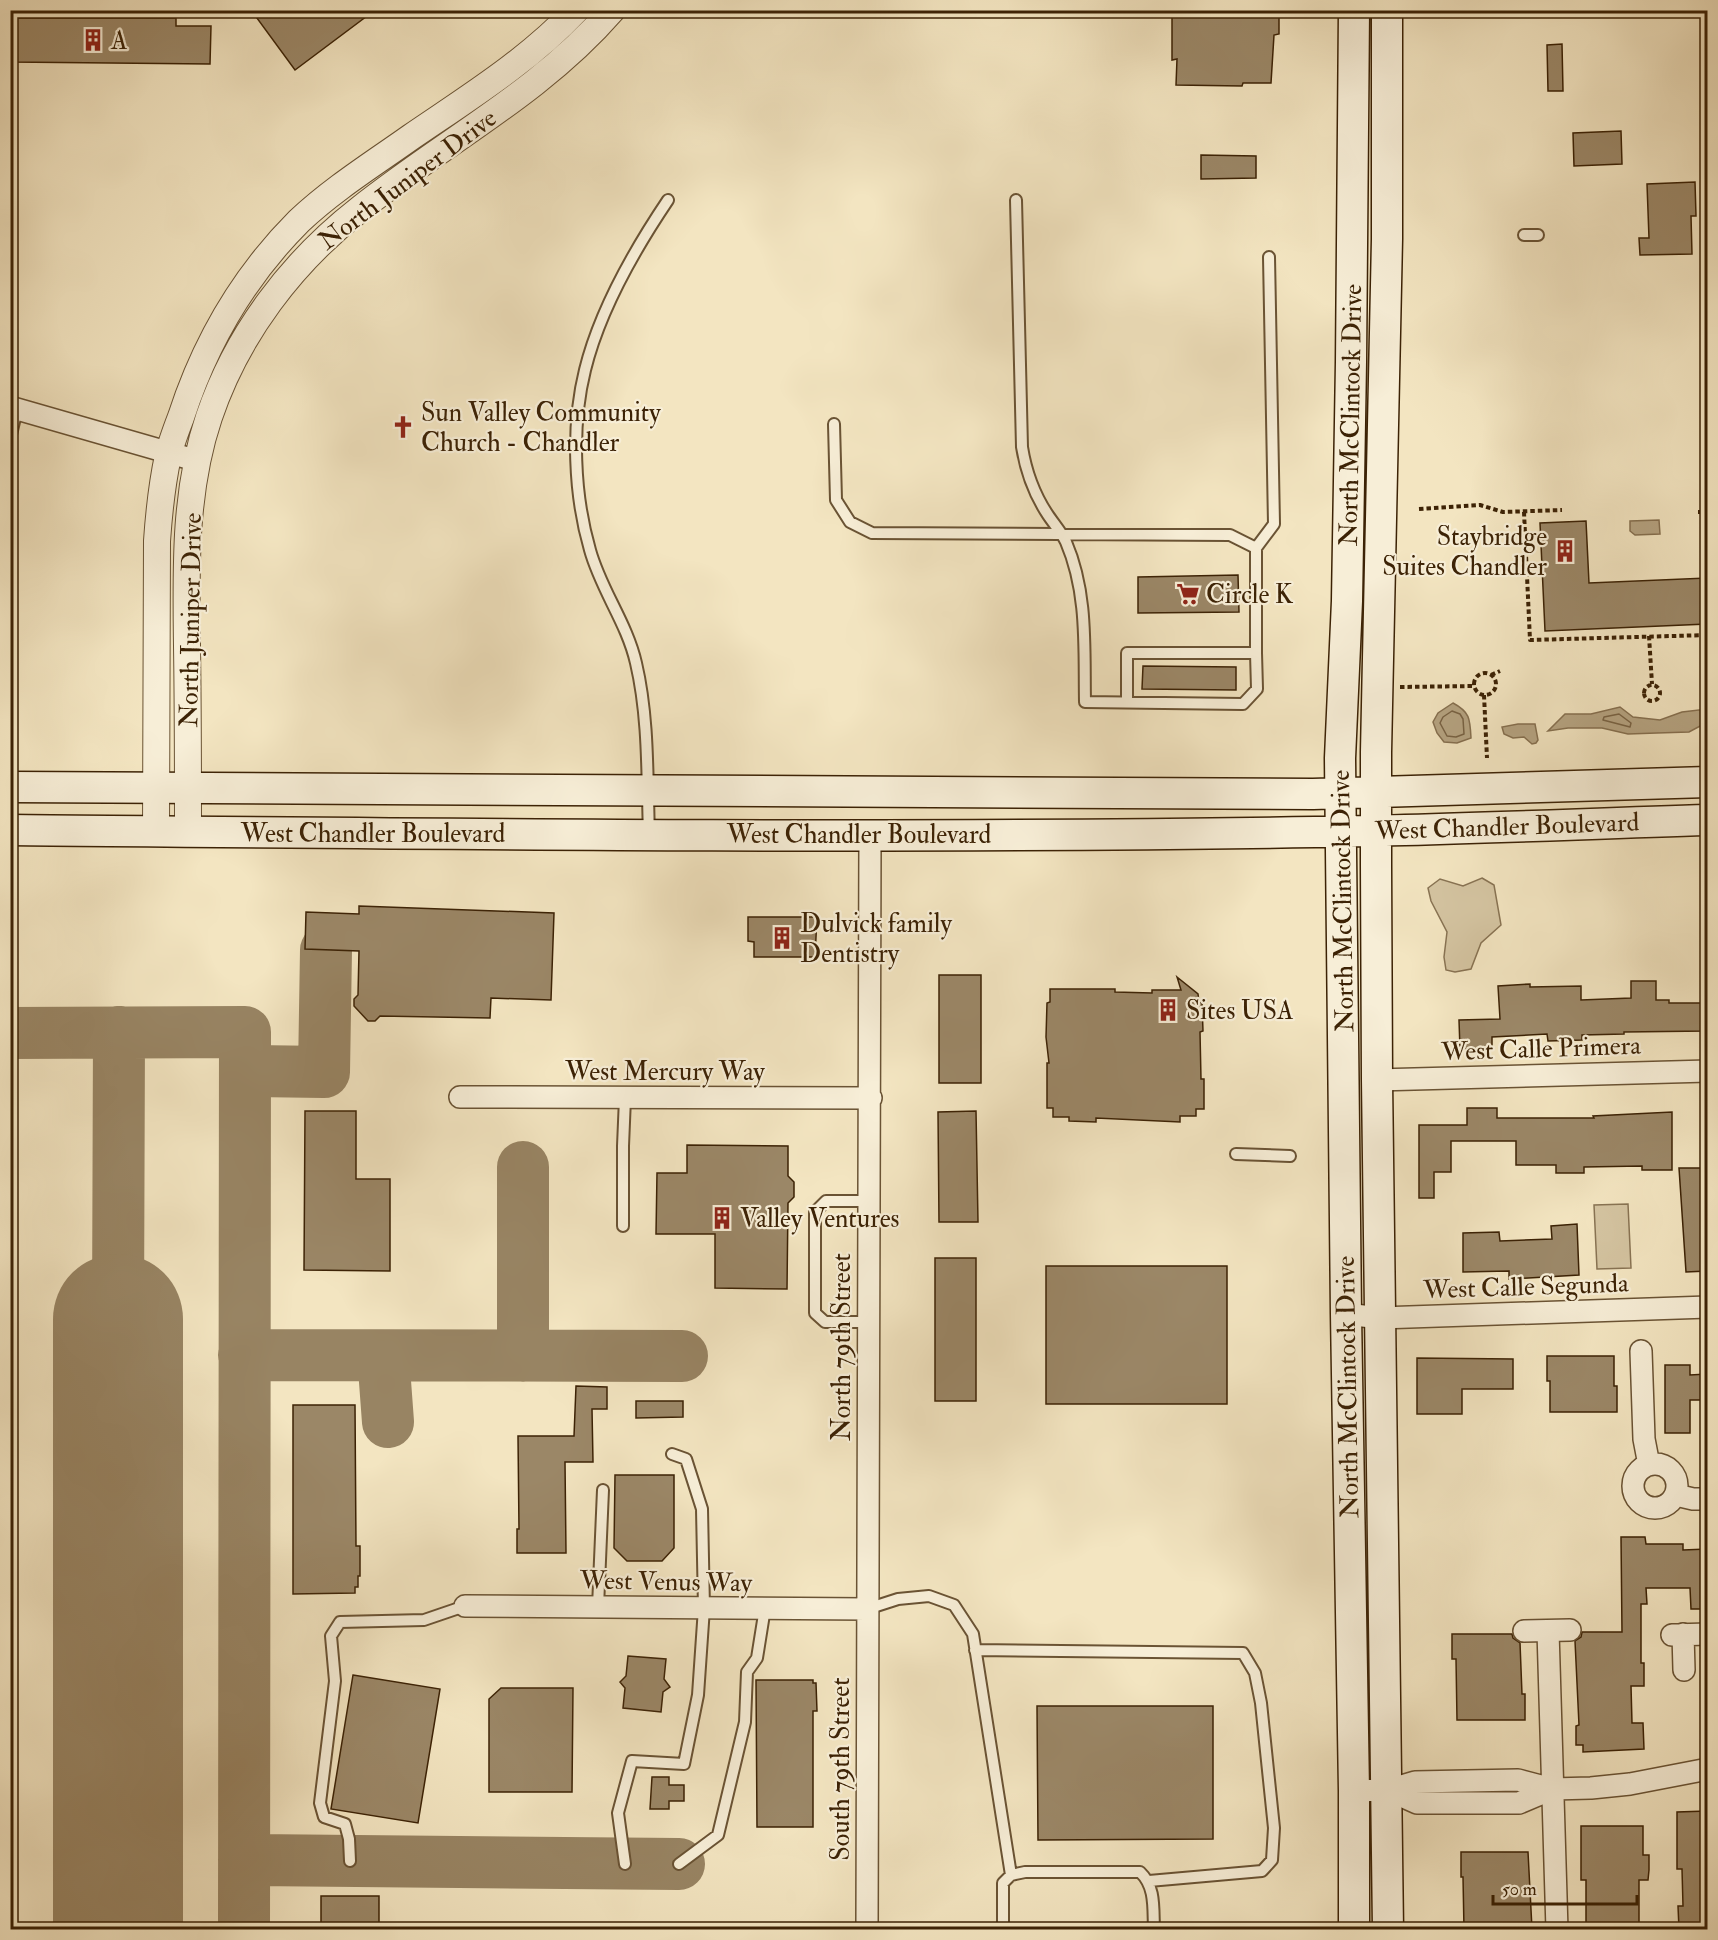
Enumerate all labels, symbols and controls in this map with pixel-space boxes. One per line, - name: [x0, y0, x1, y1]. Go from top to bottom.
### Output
- place label: A: [110, 25, 128, 57]
- building icon: A: [80, 27, 106, 53]
- street label: North Juniper Drive: [312, 102, 504, 258]
- street label: North McClintock Drive: [1333, 283, 1369, 546]
- place label: Sun Valley Community Church - Chandler: [421, 397, 661, 459]
- church icon: Sun Valley Community Church - Chandler: [390, 414, 416, 440]
- street label: North Juniper Drive: [173, 512, 210, 728]
- place label: Staybridge Suites Chandler: [1382, 521, 1547, 583]
- building icon: Staybridge Suites Chandler: [1552, 538, 1578, 564]
- place label: Circle K: [1206, 579, 1294, 611]
- supermarket icon: Circle K: [1175, 581, 1201, 607]
- street label: North McClintock Drive: [1325, 769, 1361, 1032]
- street label: West Chandler Boulevard: [1373, 806, 1640, 848]
- street label: West Chandler Boulevard: [240, 818, 505, 850]
- street label: West Chandler Boulevard: [726, 819, 991, 851]
- place label: Dulvick family Dentistry: [800, 908, 952, 970]
- building icon: Dulvick family Dentistry: [769, 925, 795, 951]
- place label: Sites USA: [1186, 995, 1294, 1027]
- building icon: Sites USA: [1155, 997, 1181, 1023]
- street label: West Calle Primera: [1440, 1030, 1642, 1069]
- street label: West Mercury Way: [564, 1056, 765, 1088]
- place label: Valley Ventures: [740, 1203, 900, 1235]
- building icon: Valley Ventures: [709, 1205, 735, 1231]
- street label: North 79th Street: [826, 1253, 858, 1441]
- street label: North McClintock Drive: [1330, 1255, 1366, 1518]
- street label: West Calle Segunda: [1422, 1267, 1630, 1307]
- street label: West Venus Way: [579, 1564, 753, 1600]
- street label: South 79th Street: [825, 1677, 857, 1861]
- scale bar: [1493, 1868, 1637, 1906]
- text: 50 m: [1502, 1878, 1537, 1901]

